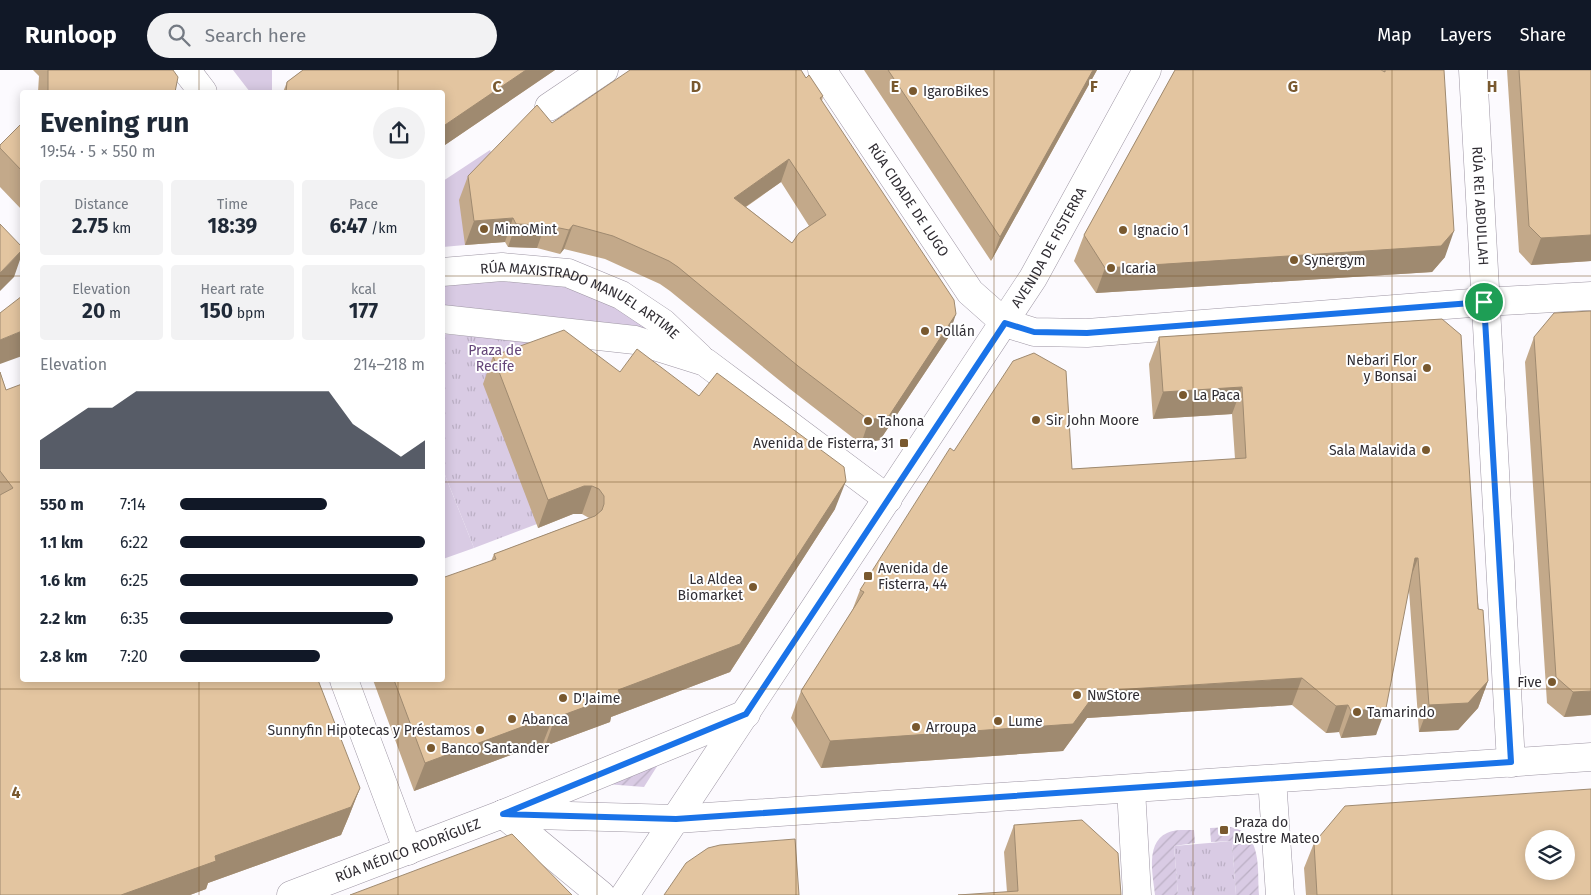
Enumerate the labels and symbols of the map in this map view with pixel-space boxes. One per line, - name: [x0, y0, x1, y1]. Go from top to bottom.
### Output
- text: C: [492, 77, 502, 96]
- text: D: [691, 77, 701, 96]
- text: E: [891, 77, 899, 96]
- text: F: [1090, 77, 1098, 96]
- text: G: [1288, 77, 1298, 96]
- text: H: [1487, 77, 1497, 96]
- place label: IgaroBikes: [923, 83, 989, 100]
- marker: IgaroBikes: [907, 85, 919, 97]
- street label: RÚA CIDADE DE LUGO: [864, 140, 952, 260]
- street label: RÚA REI ABDULLAH: [1468, 146, 1492, 266]
- street label: AVENIDA DE FISTERRA: [1008, 185, 1090, 311]
- place label: MimoMint: [494, 221, 558, 238]
- place label: Ignacio 1: [1133, 222, 1189, 239]
- marker: MimoMint: [478, 223, 490, 235]
- marker: Ignacio 1: [1117, 224, 1129, 236]
- place label: Synergym: [1304, 252, 1366, 269]
- marker: Synergym: [1288, 254, 1300, 266]
- street label: RÚA MAXISTRADO MANUEL ARTIME: [479, 258, 683, 343]
- place label: Icaria: [1121, 260, 1156, 277]
- marker: Icaria: [1105, 262, 1117, 274]
- pin: [1463, 281, 1505, 323]
- place label: Pollán: [935, 323, 975, 340]
- marker: Pollán: [919, 325, 931, 337]
- park label: Praza de Recife: [468, 342, 522, 375]
- place label: Nebari Flor y Bonsai: [1347, 352, 1418, 385]
- marker: Nebari Flor y Bonsai: [1421, 362, 1433, 374]
- place label: La Paca: [1193, 387, 1240, 404]
- marker: La Paca: [1177, 389, 1189, 401]
- place label: Sir John Moore: [1046, 412, 1139, 429]
- place label: Tahona: [878, 413, 924, 430]
- marker: Sir John Moore: [1030, 414, 1042, 426]
- marker: Tahona: [862, 415, 874, 427]
- place label: Avenida de Fisterra, 31: [753, 435, 894, 452]
- marker: Avenida de Fisterra, 31: [898, 437, 910, 449]
- place label: Sala Malavida: [1329, 442, 1416, 459]
- marker: Sala Malavida: [1420, 444, 1432, 456]
- place label: Avenida de Fisterra, 44: [878, 560, 948, 593]
- marker: Avenida de Fisterra, 44: [862, 570, 874, 582]
- place label: La Aldea Biomarket: [678, 571, 744, 604]
- marker: La Aldea Biomarket: [747, 581, 759, 593]
- place label: Five: [1517, 674, 1542, 691]
- marker: Five: [1546, 676, 1558, 688]
- place label: NwStore: [1087, 687, 1140, 704]
- marker: NwStore: [1071, 689, 1083, 701]
- place label: D'Jaime: [573, 690, 620, 707]
- marker: D'Jaime: [557, 692, 569, 704]
- place label: Tamarindo: [1367, 704, 1435, 721]
- marker: Tamarindo: [1351, 706, 1363, 718]
- place label: Abanca: [522, 711, 568, 728]
- marker: Abanca: [506, 713, 518, 725]
- place label: Lume: [1008, 713, 1043, 730]
- marker: Lume: [992, 715, 1004, 727]
- place label: Arroupa: [926, 719, 977, 736]
- marker: Arroupa: [910, 721, 922, 733]
- place label: Sunnyfin Hipotecas y Préstamos: [267, 722, 470, 739]
- marker: Sunnyfin Hipotecas y Préstamos: [474, 724, 486, 736]
- place label: Banco Santander: [441, 740, 550, 757]
- marker: Banco Santander: [425, 742, 437, 754]
- text: 4: [11, 783, 21, 802]
- place label: Praza do Mestre Mateo: [1234, 814, 1320, 847]
- street label: RÚA MÉDICO RODRÍGUEZ: [333, 815, 483, 886]
- marker: Praza do Mestre Mateo: [1218, 824, 1230, 836]

